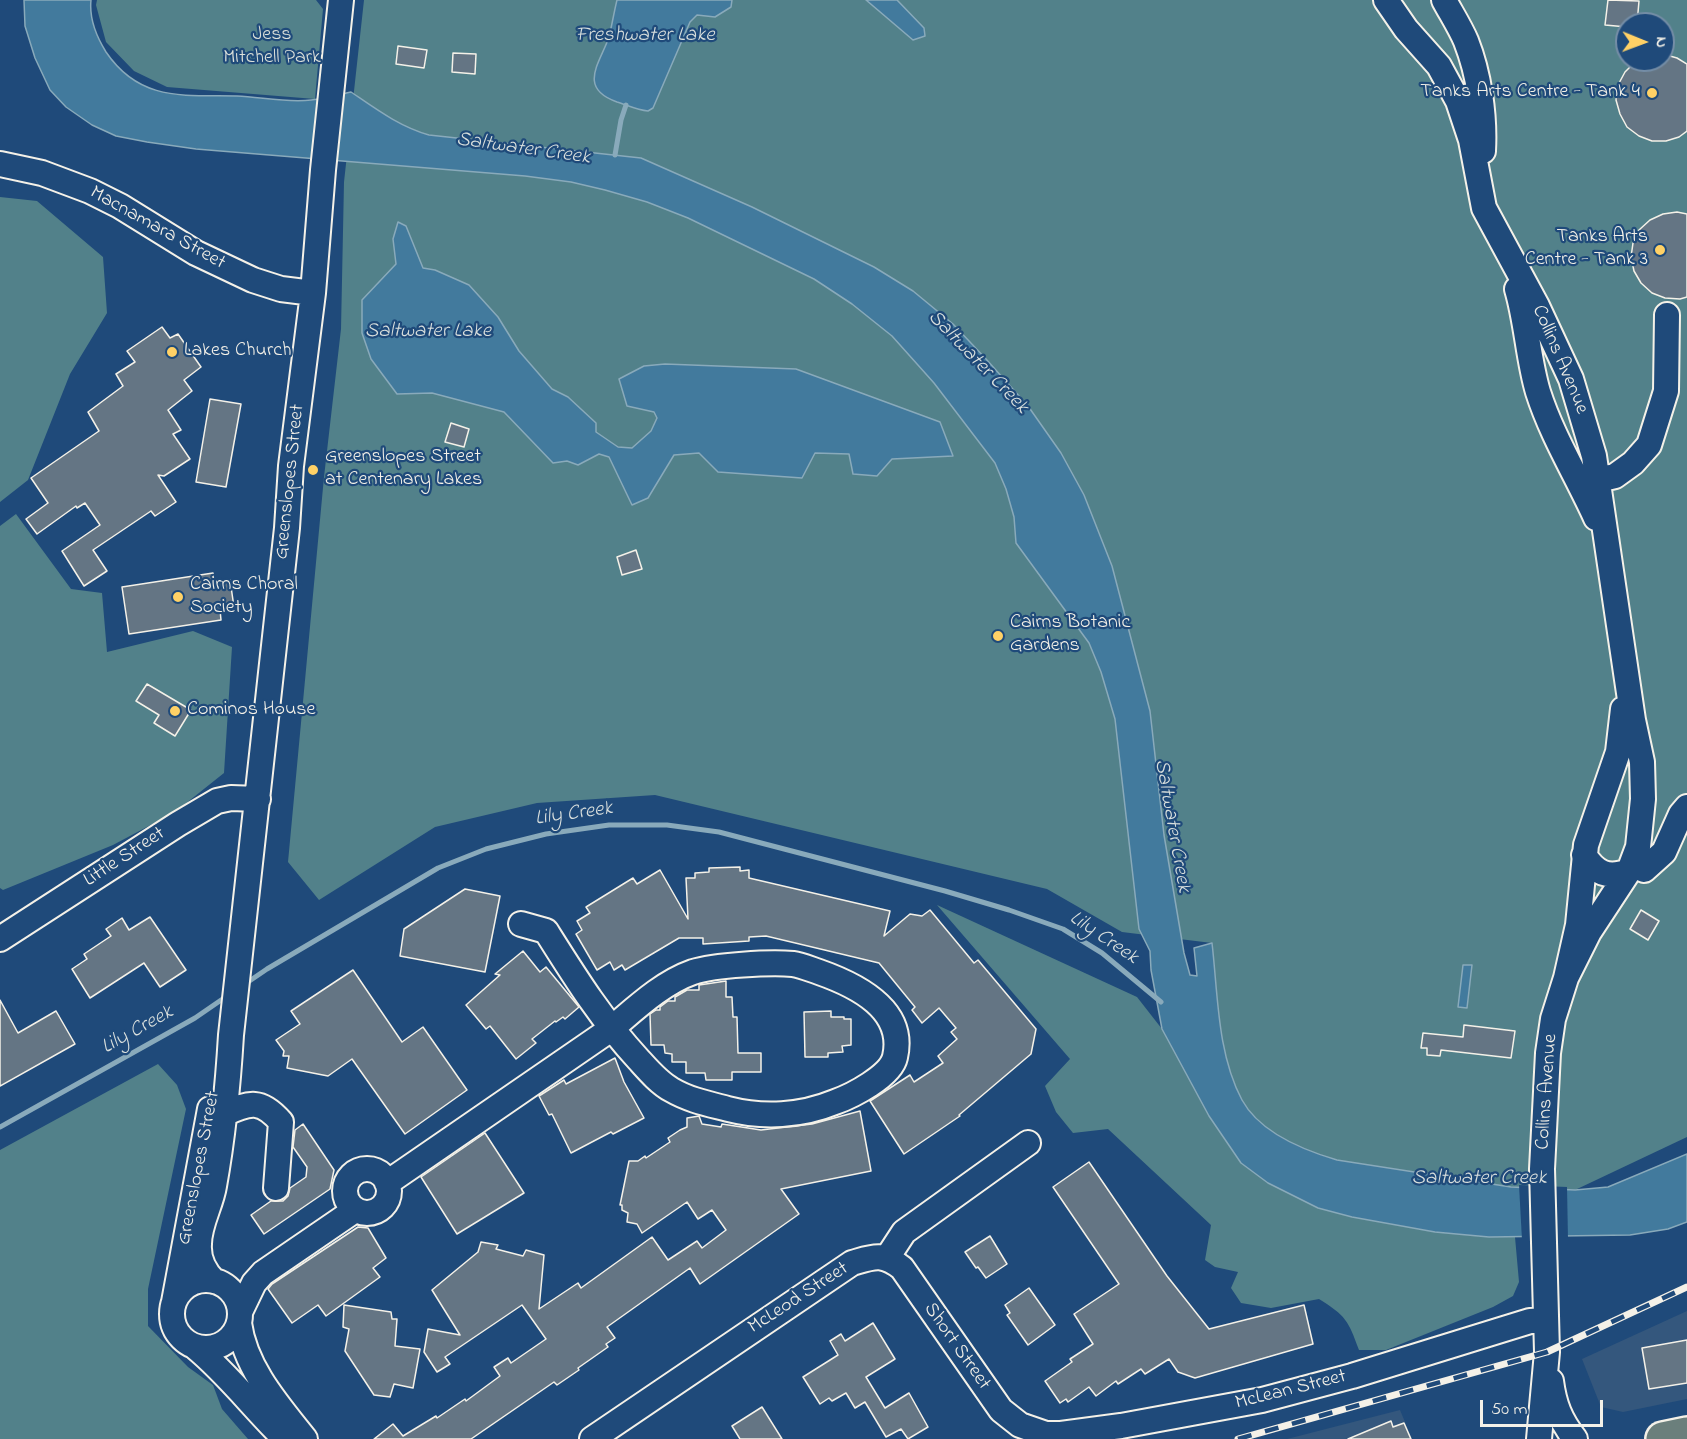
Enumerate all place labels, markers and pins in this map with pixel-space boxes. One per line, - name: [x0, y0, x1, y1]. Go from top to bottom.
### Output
- place label: Tanks Arts Centre - Tank 4: [1420, 81, 1640, 105]
- marker: Tanks Arts Centre - Tank 4: [1645, 86, 1659, 100]
- place label: Tanks Arts Centre - Tank 3: [1525, 226, 1648, 273]
- marker: Tanks Arts Centre - Tank 3: [1653, 243, 1667, 257]
- place label: Lakes Church: [184, 340, 292, 364]
- marker: Lakes Church: [165, 345, 179, 359]
- place label: Greenslopes Street at Centenary Lakes: [325, 446, 482, 493]
- marker: Greenslopes Street at Centenary Lakes: [306, 463, 320, 477]
- place label: Cairns Choral Society: [190, 574, 298, 621]
- marker: Cairns Choral Society: [171, 590, 185, 604]
- place label: Cairns Botanic Gardens: [1010, 612, 1130, 659]
- marker: Cairns Botanic Gardens: [991, 629, 1005, 643]
- place label: Cominos House: [187, 699, 315, 723]
- marker: Cominos House: [168, 704, 182, 718]

